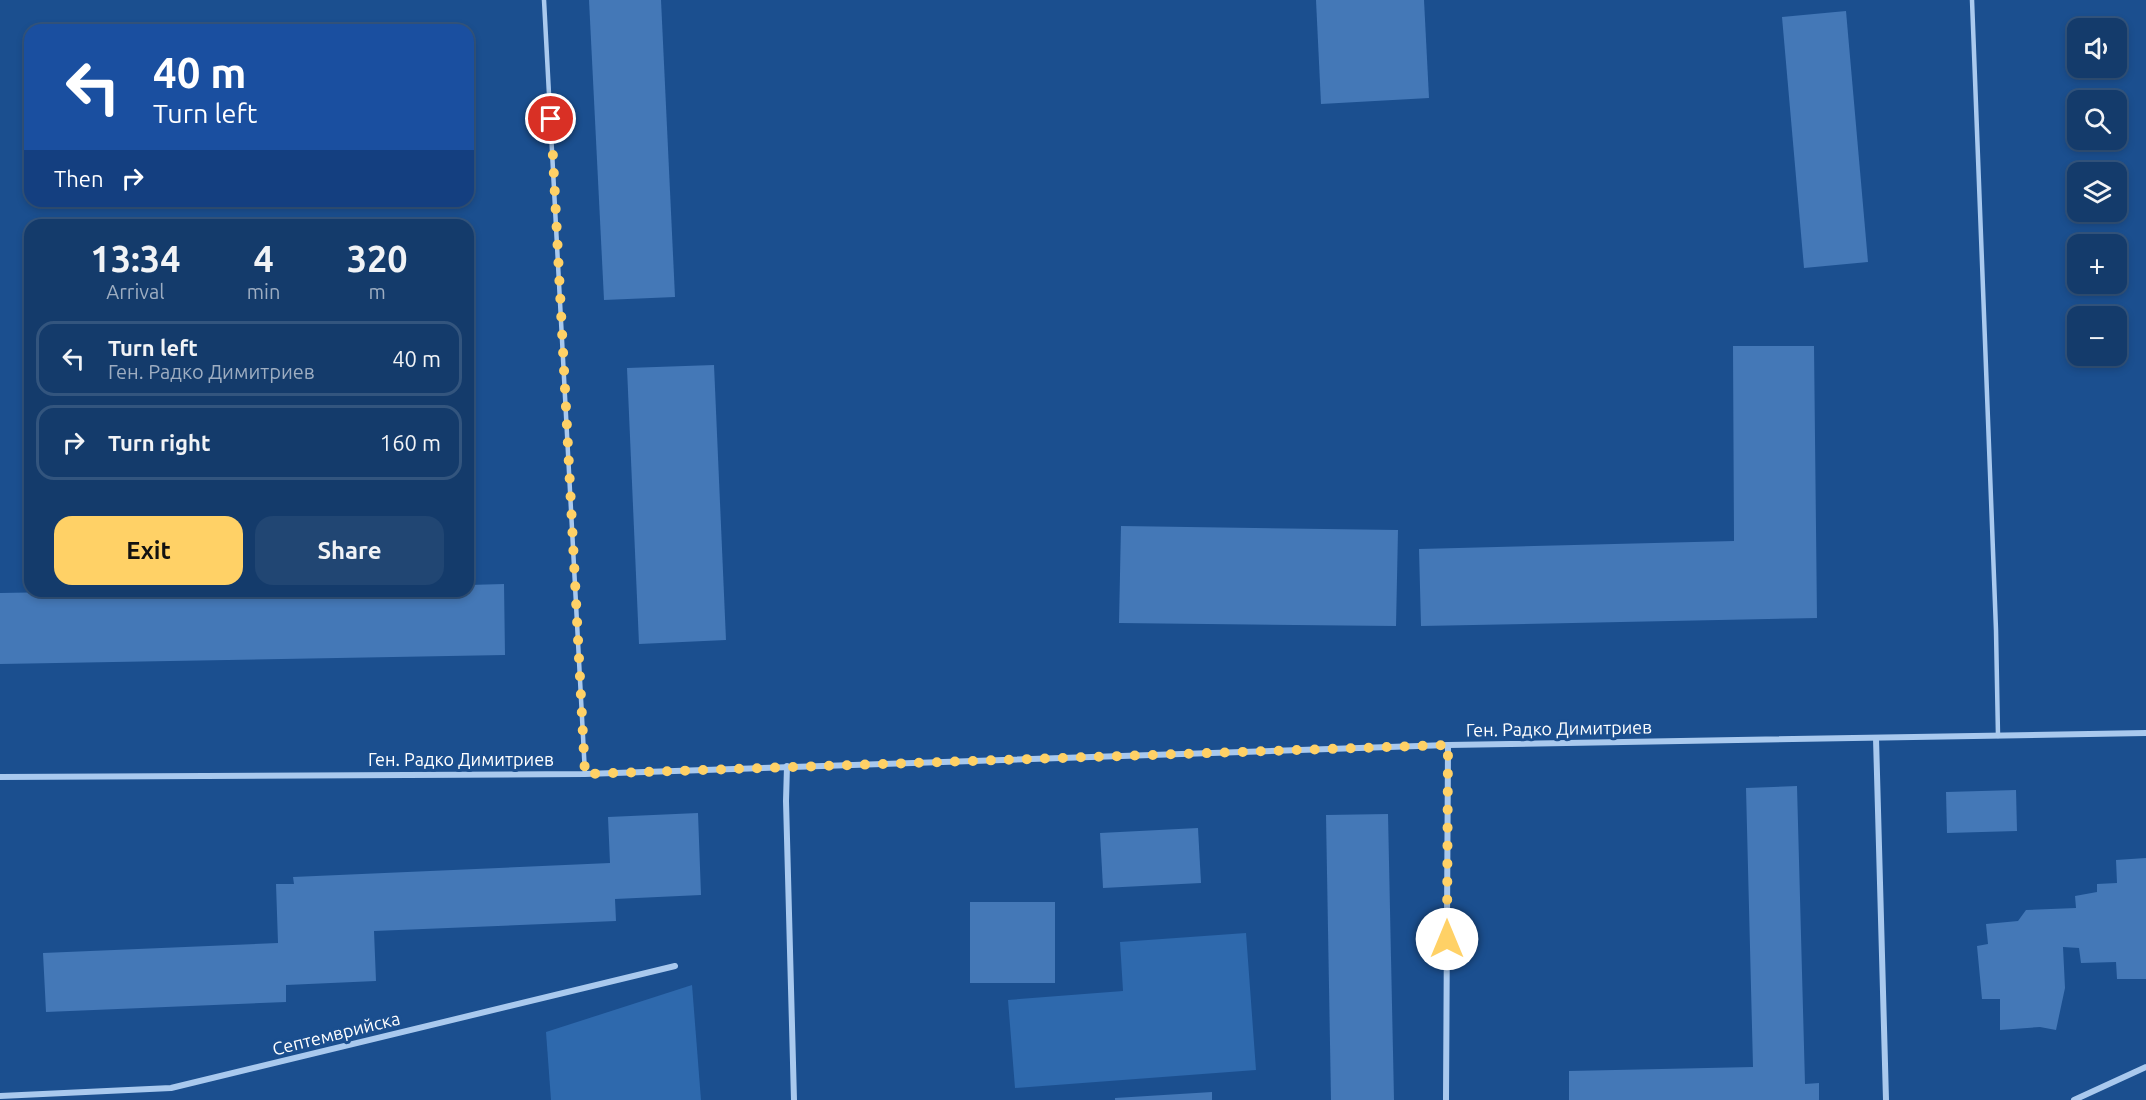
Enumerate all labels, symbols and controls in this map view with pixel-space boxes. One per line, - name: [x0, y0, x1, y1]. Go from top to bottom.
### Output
- map controls: [2067, 18, 2127, 366]
- button: sound: [2067, 18, 2127, 78]
- icon: left: [54, 48, 132, 126]
- text: 40 m: [153, 49, 247, 96]
- button: search: [2067, 90, 2127, 150]
- pin: [525, 93, 576, 144]
- text: Turn left: [153, 98, 257, 128]
- icon: arrive: [534, 102, 567, 135]
- icon: right: [116, 162, 149, 195]
- button: layers: [2067, 162, 2127, 222]
- text: Then: [54, 166, 104, 191]
- button: +: [2067, 234, 2127, 294]
- text: 13:34: [90, 238, 180, 279]
- text: 4: [253, 238, 274, 279]
- text: 320: [347, 238, 408, 279]
- text: Arrival: [106, 280, 165, 303]
- text: min: [247, 280, 280, 303]
- text: m: [369, 280, 386, 303]
- button: −: [2067, 306, 2127, 366]
- text: Turn left: [108, 335, 198, 360]
- icon: left: [57, 342, 90, 375]
- text: 40 m: [392, 346, 441, 371]
- text: Ген. Радко Димитриев: [108, 360, 315, 383]
- icon: right: [57, 426, 90, 459]
- text: Turn right: [108, 430, 210, 455]
- text: 160 m: [380, 430, 441, 455]
- button: Exit: [54, 516, 243, 585]
- button: Share: [255, 516, 444, 585]
- street label: Ген. Радко Димитриев: [1466, 716, 1652, 740]
- street label: Ген. Радко Димитриев: [368, 749, 554, 769]
- position arrow: [1415, 907, 1479, 971]
- street label: Септемврийска: [270, 1007, 402, 1059]

